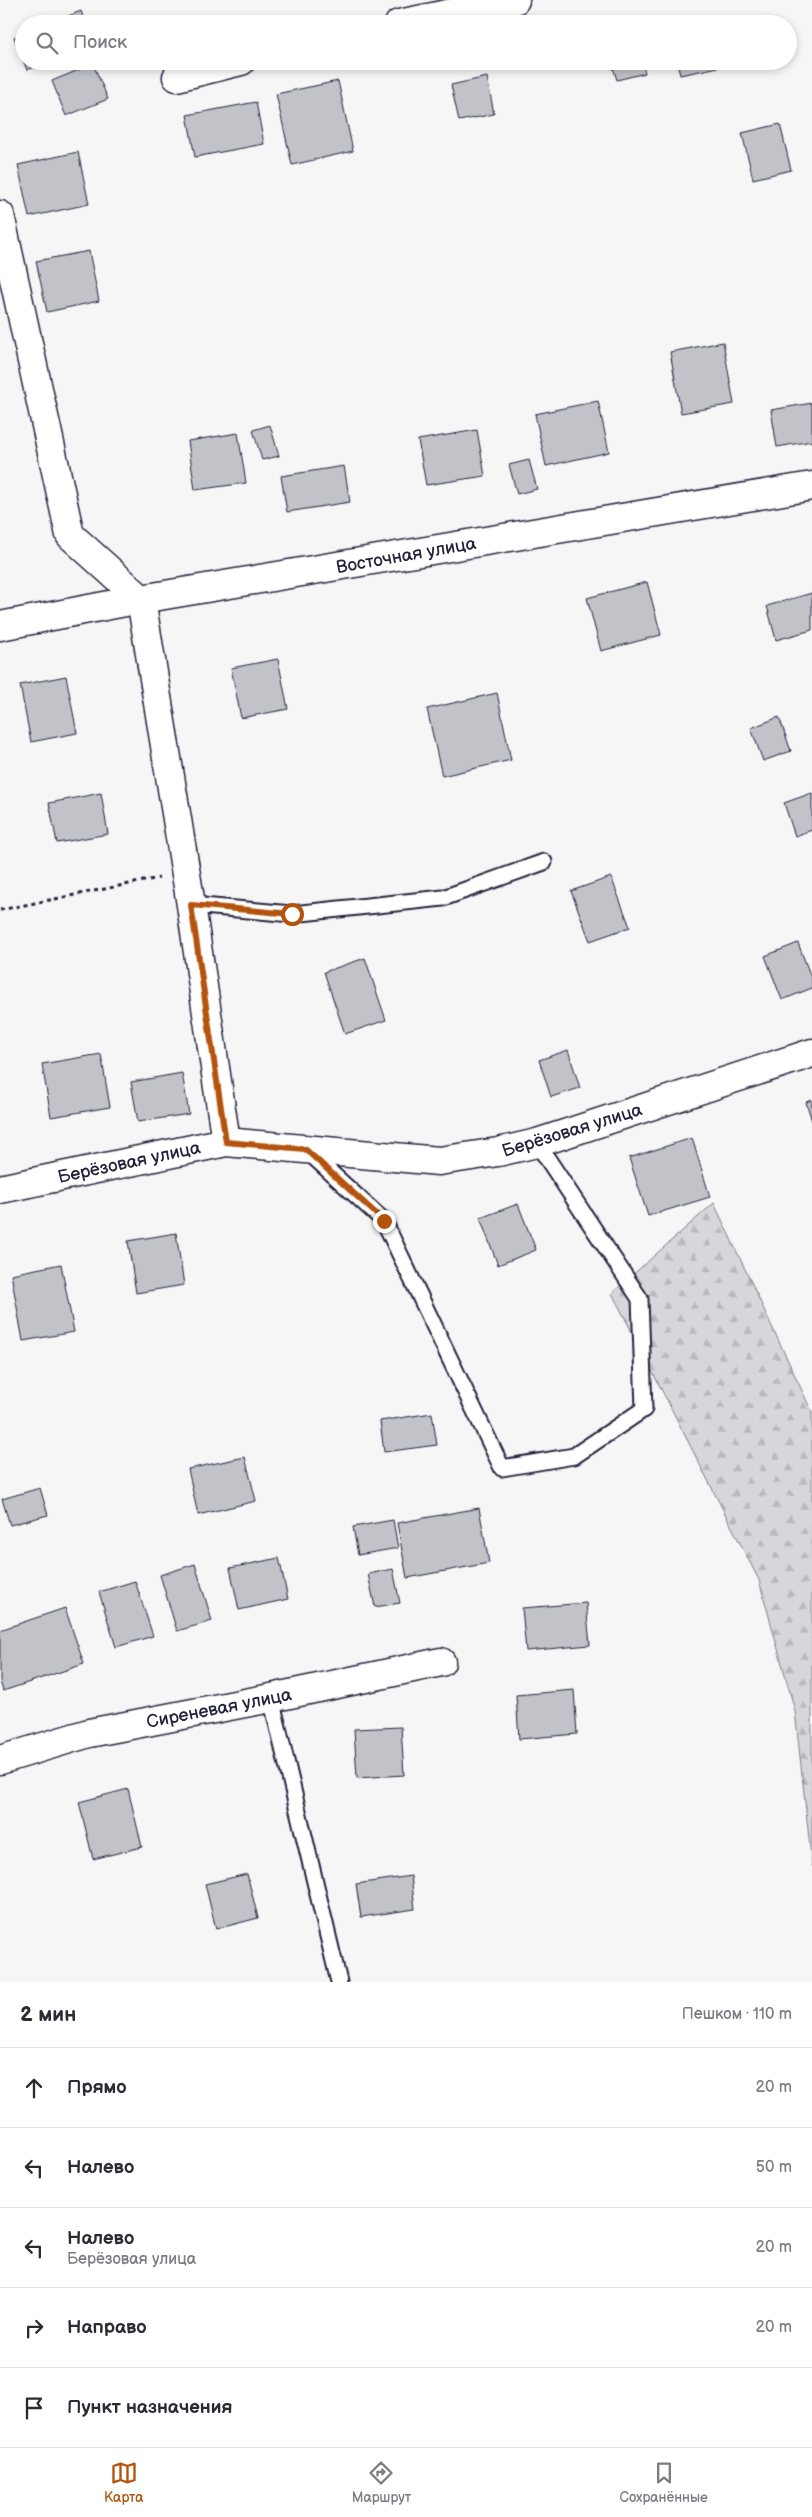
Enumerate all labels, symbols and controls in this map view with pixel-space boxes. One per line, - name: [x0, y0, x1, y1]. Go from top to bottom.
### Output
- search box: [15, 15, 797, 70]
- icon: search: [33, 29, 61, 57]
- text: Поиск: [73, 31, 127, 54]
- street label: Восточная улица: [334, 533, 478, 578]
- route start: [281, 903, 304, 926]
- street label: Берёзовая улица: [500, 1099, 645, 1162]
- street label: Берёзовая улица: [56, 1137, 203, 1188]
- route end: [373, 1210, 396, 1233]
- street label: Сиреневая улица: [145, 1684, 294, 1733]
- text: 2 мин: [20, 2002, 76, 2027]
- text: Пешком · 110 m: [682, 2005, 792, 2024]
- icon: ahead: [20, 2074, 48, 2102]
- text: Прямо: [67, 2076, 127, 2099]
- text: 20 m: [756, 2078, 792, 2097]
- icon: left: [20, 2154, 48, 2182]
- text: Налево: [67, 2156, 134, 2179]
- text: 50 m: [756, 2158, 792, 2177]
- text: Налево: [67, 2227, 134, 2250]
- icon: left: [20, 2234, 48, 2262]
- text: 20 m: [756, 2238, 792, 2257]
- text: Берёзовая улица: [67, 2250, 196, 2269]
- icon: right: [20, 2314, 48, 2342]
- text: Направо: [67, 2316, 147, 2339]
- text: 20 m: [756, 2318, 792, 2337]
- icon: arrive: [20, 2394, 48, 2422]
- text: Пункт назначения: [67, 2396, 232, 2419]
- tab: Карта: [104, 2459, 144, 2506]
- tab: Маршрут: [352, 2459, 411, 2506]
- tab: Сохранённые: [619, 2459, 708, 2506]

